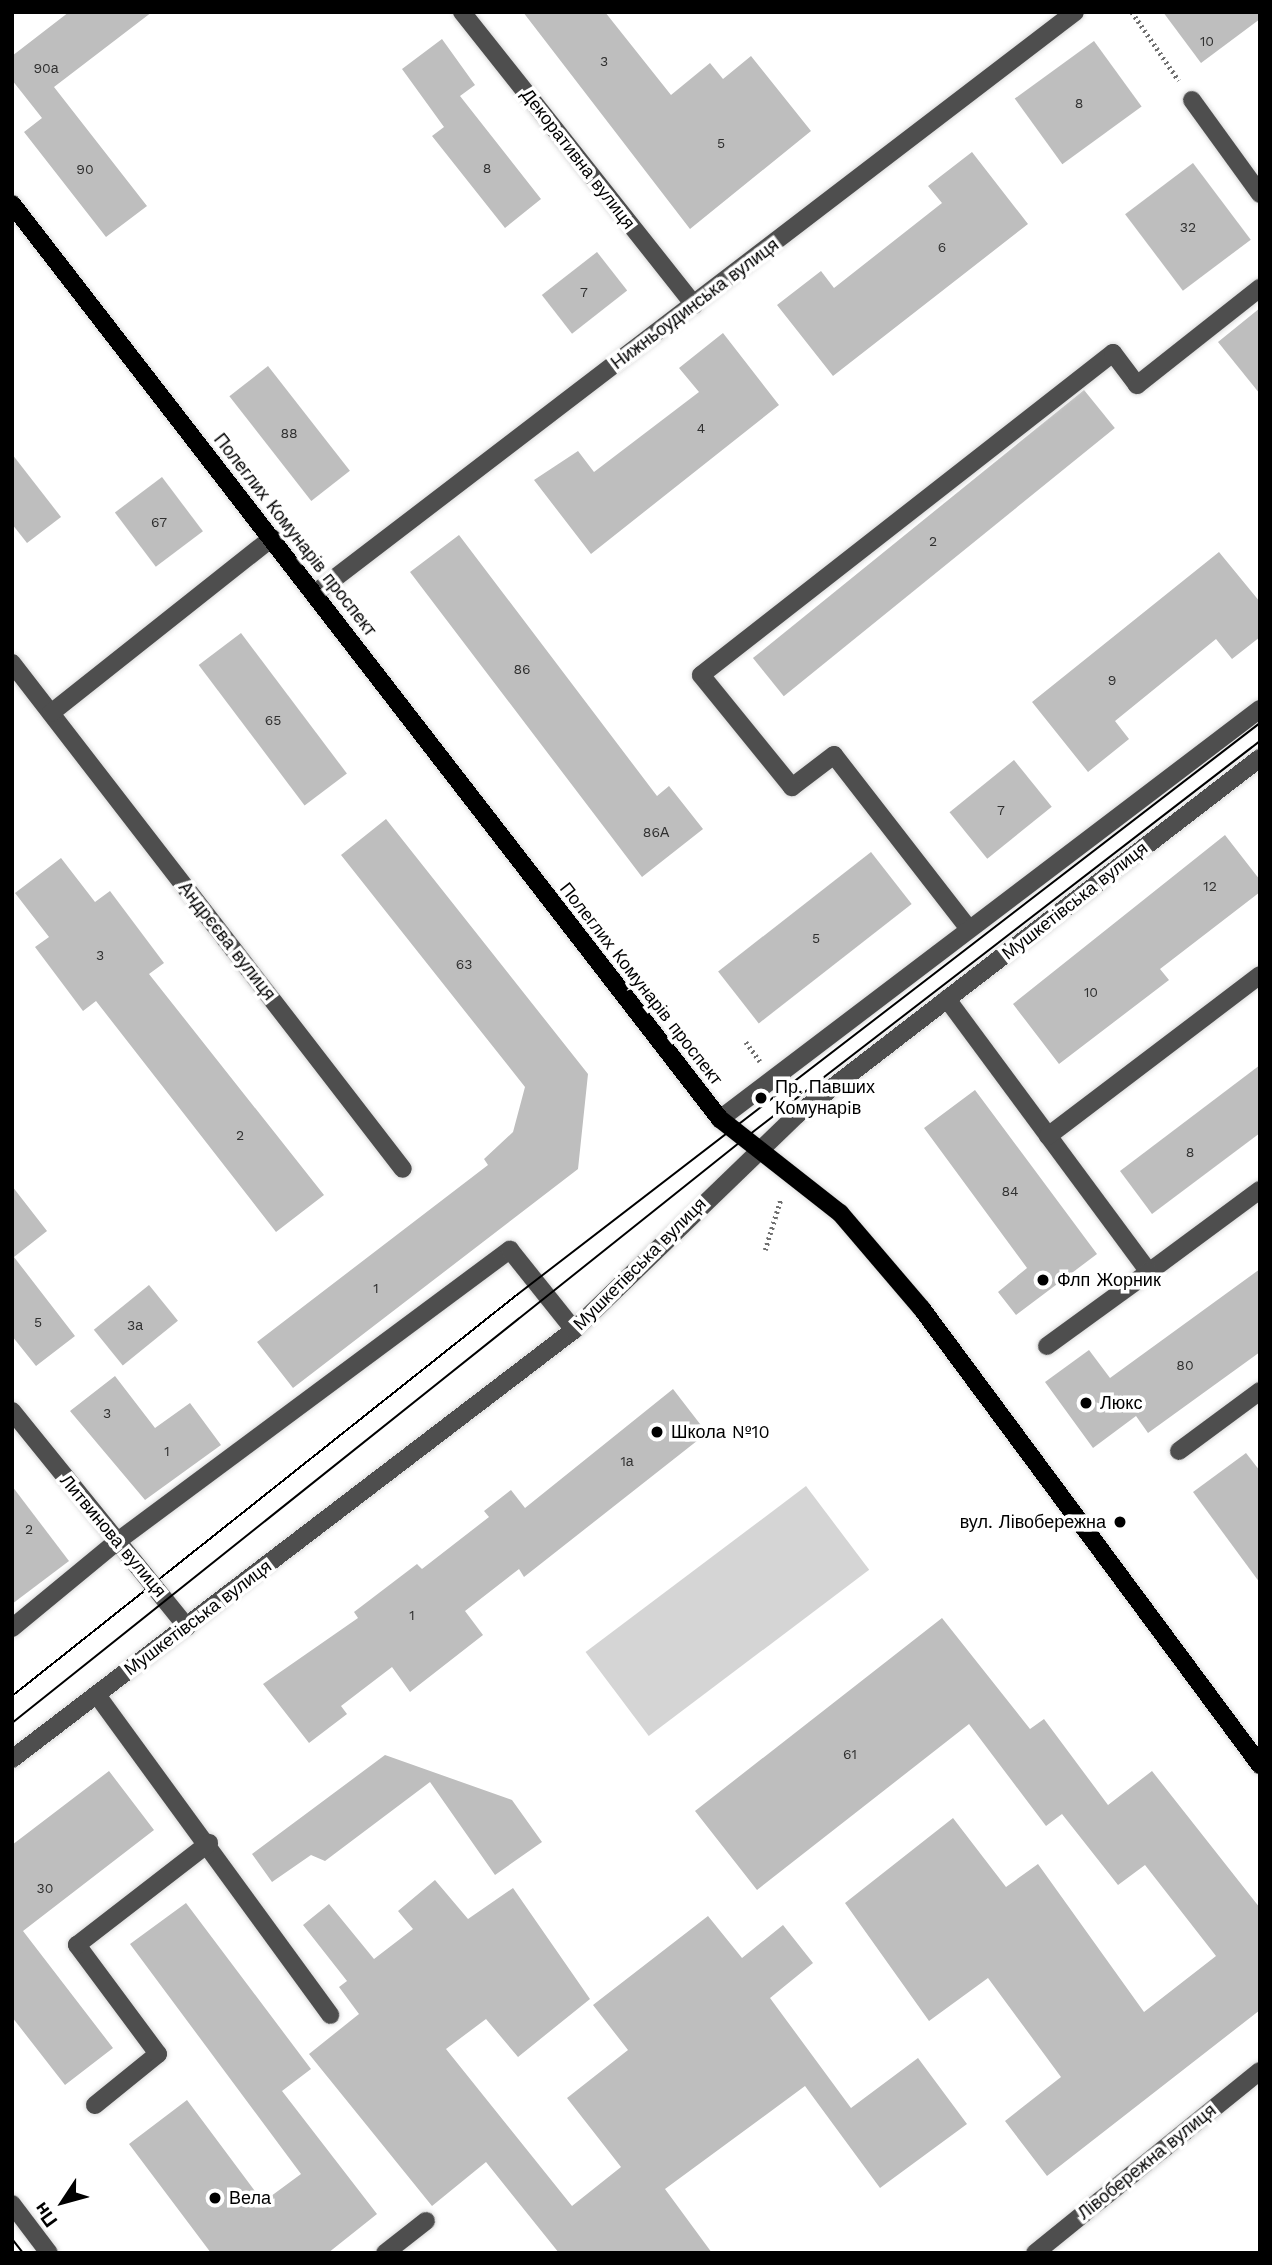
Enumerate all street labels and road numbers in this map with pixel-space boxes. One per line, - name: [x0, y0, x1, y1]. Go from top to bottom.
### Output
- street label: Декоративна вулиця: [516, 84, 640, 234]
- street label: Нижньоудинська вулиця: [607, 234, 783, 374]
- street label: Полеглих Комунарів проспект: [209, 429, 381, 641]
- street label: Мушкетівська вулиця: [998, 837, 1152, 965]
- street label: Андрєєва вулиця: [174, 877, 280, 1005]
- street label: Полеглих Комунарів проспект: [555, 878, 727, 1090]
- street label: Мушкетівська вулиця: [569, 1193, 711, 1335]
- street label: Литвинова вулиця: [55, 1470, 171, 1602]
- street label: Мушкетівська вулиця: [120, 1556, 276, 1680]
- street label: Лівобережна вулиця: [1074, 2100, 1220, 2224]

